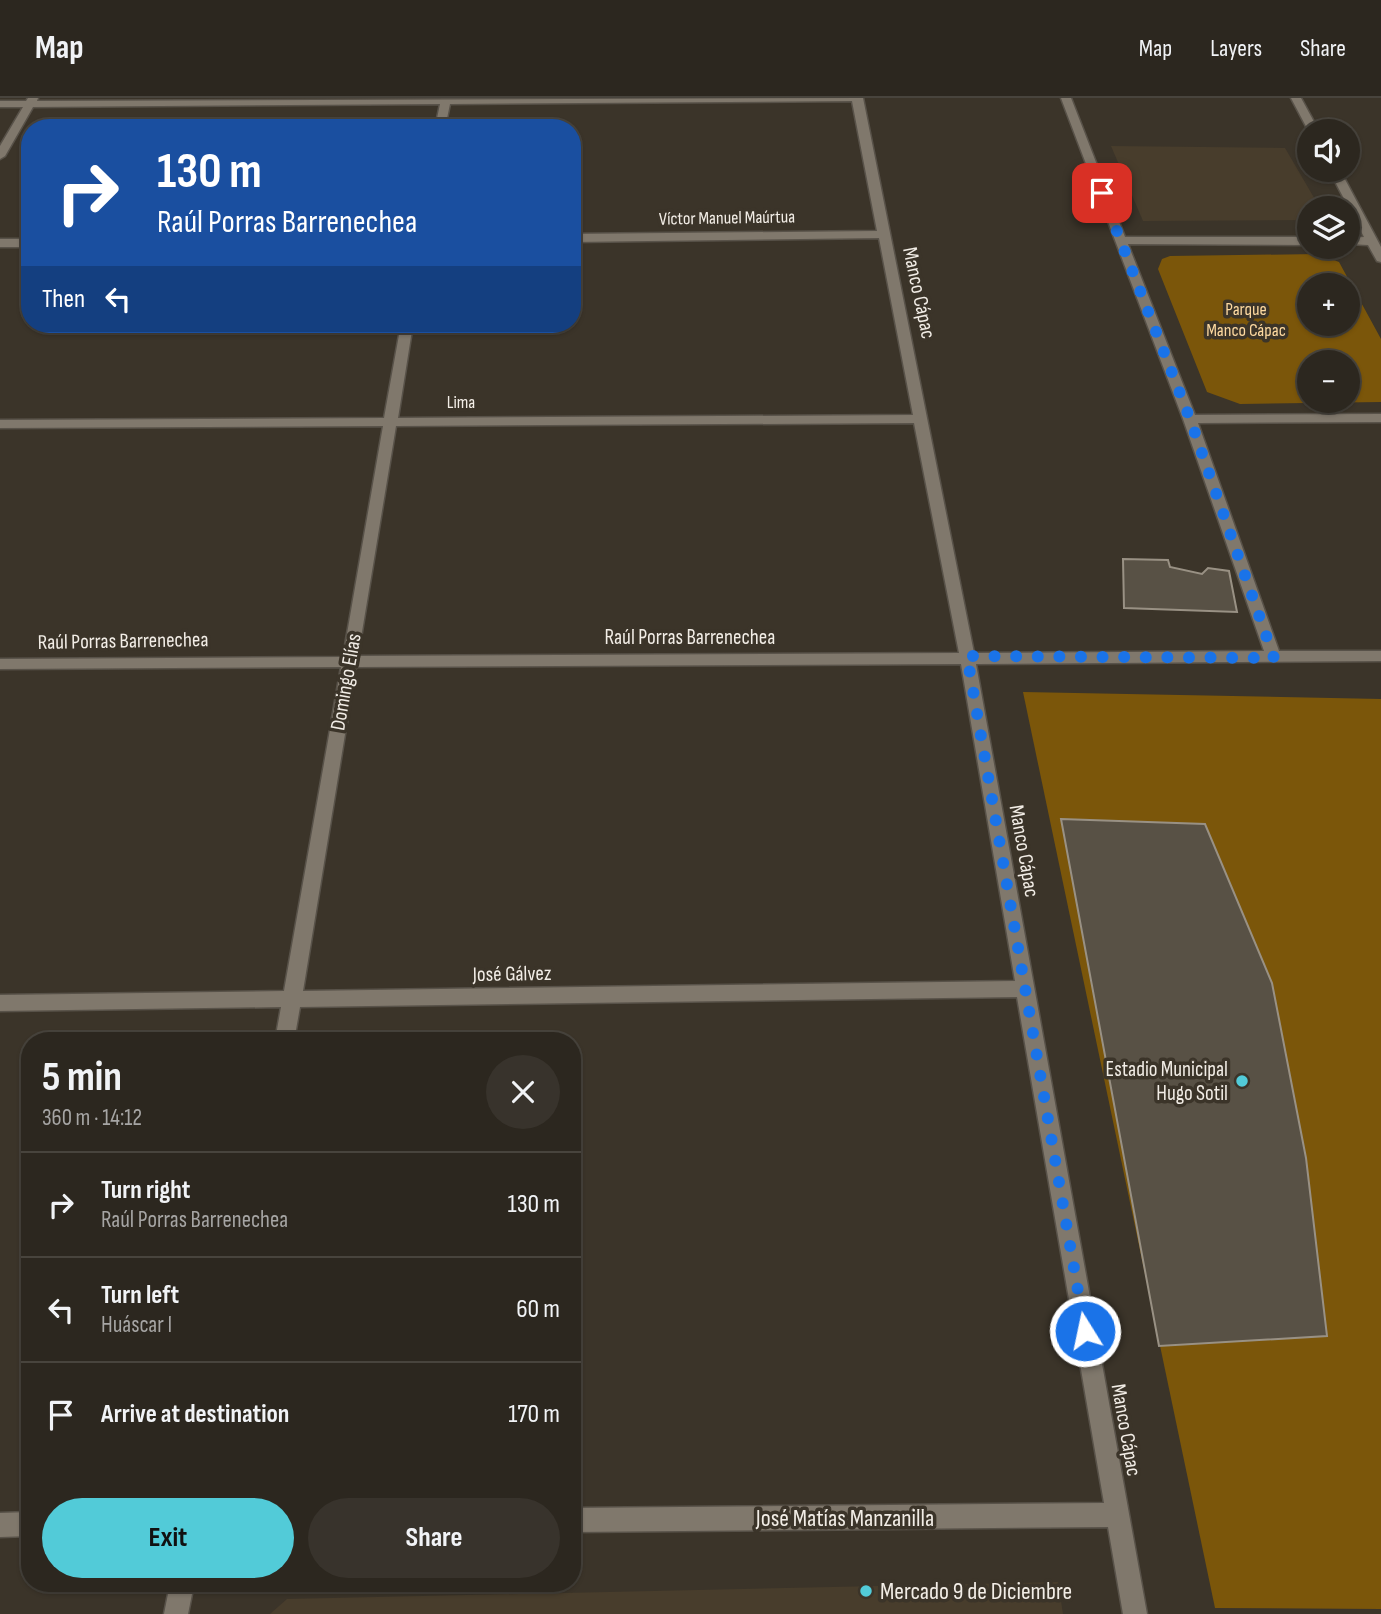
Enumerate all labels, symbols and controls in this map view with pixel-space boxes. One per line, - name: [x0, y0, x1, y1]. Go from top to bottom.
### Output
- text: Map: [35, 28, 84, 68]
- text: Map: [1139, 34, 1172, 63]
- text: Layers: [1210, 34, 1262, 63]
- text: Share: [1300, 34, 1346, 63]
- map controls: [1297, 119, 1360, 413]
- button: sound: [1297, 119, 1360, 182]
- text: 130 m: [157, 143, 262, 202]
- icon: right: [42, 147, 133, 238]
- pin: [1072, 163, 1132, 223]
- icon: arrive: [1083, 174, 1121, 212]
- button: layers: [1297, 196, 1360, 259]
- text: Raúl Porras Barrenechea: [157, 203, 417, 242]
- street label: Víctor Manuel Maúrtua: [659, 206, 795, 230]
- street label: Manco Cápac: [897, 245, 941, 341]
- button: +: [1297, 273, 1360, 336]
- icon: left: [99, 280, 137, 318]
- text: Then: [42, 284, 85, 315]
- park label: Parque Manco Cápac: [1206, 299, 1286, 341]
- button: −: [1297, 350, 1360, 413]
- street label: Lima: [447, 392, 475, 413]
- street label: Raúl Porras Barrenechea: [605, 625, 775, 650]
- street label: Raúl Porras Barrenechea: [37, 627, 209, 655]
- street label: Domingo Elías: [325, 632, 367, 732]
- street label: Manco Cápac: [1004, 803, 1044, 899]
- street label: José Gálvez: [471, 961, 552, 987]
- text: 5 min: [42, 1052, 122, 1103]
- button: close: [486, 1055, 560, 1129]
- place label: Estadio Municipal Hugo Sotil: [1106, 1057, 1228, 1106]
- marker: Estadio Municipal Hugo Sotil: [1234, 1073, 1250, 1089]
- text: 360 m · 14:12: [42, 1104, 142, 1132]
- text: Turn right: [101, 1175, 190, 1206]
- icon: right: [42, 1186, 80, 1224]
- text: 130 m: [508, 1189, 560, 1220]
- text: Raúl Porras Barrenechea: [101, 1206, 288, 1234]
- text: Turn left: [101, 1280, 179, 1311]
- icon: left: [42, 1291, 80, 1329]
- text: 60 m: [516, 1294, 560, 1325]
- position arrow: [1048, 1294, 1122, 1368]
- text: Huáscar I: [101, 1311, 172, 1339]
- street label: Manco Cápac: [1106, 1382, 1146, 1478]
- icon: arrive: [42, 1396, 80, 1434]
- text: Arrive at destination: [101, 1399, 289, 1430]
- text: 170 m: [508, 1399, 560, 1430]
- button: Exit: [42, 1498, 294, 1578]
- button: Share: [308, 1498, 560, 1578]
- street label: José Matías Manzanilla: [755, 1504, 934, 1533]
- place label: Mercado 9 de Diciembre: [880, 1577, 1072, 1606]
- marker: Mercado 9 de Diciembre: [858, 1583, 874, 1599]

